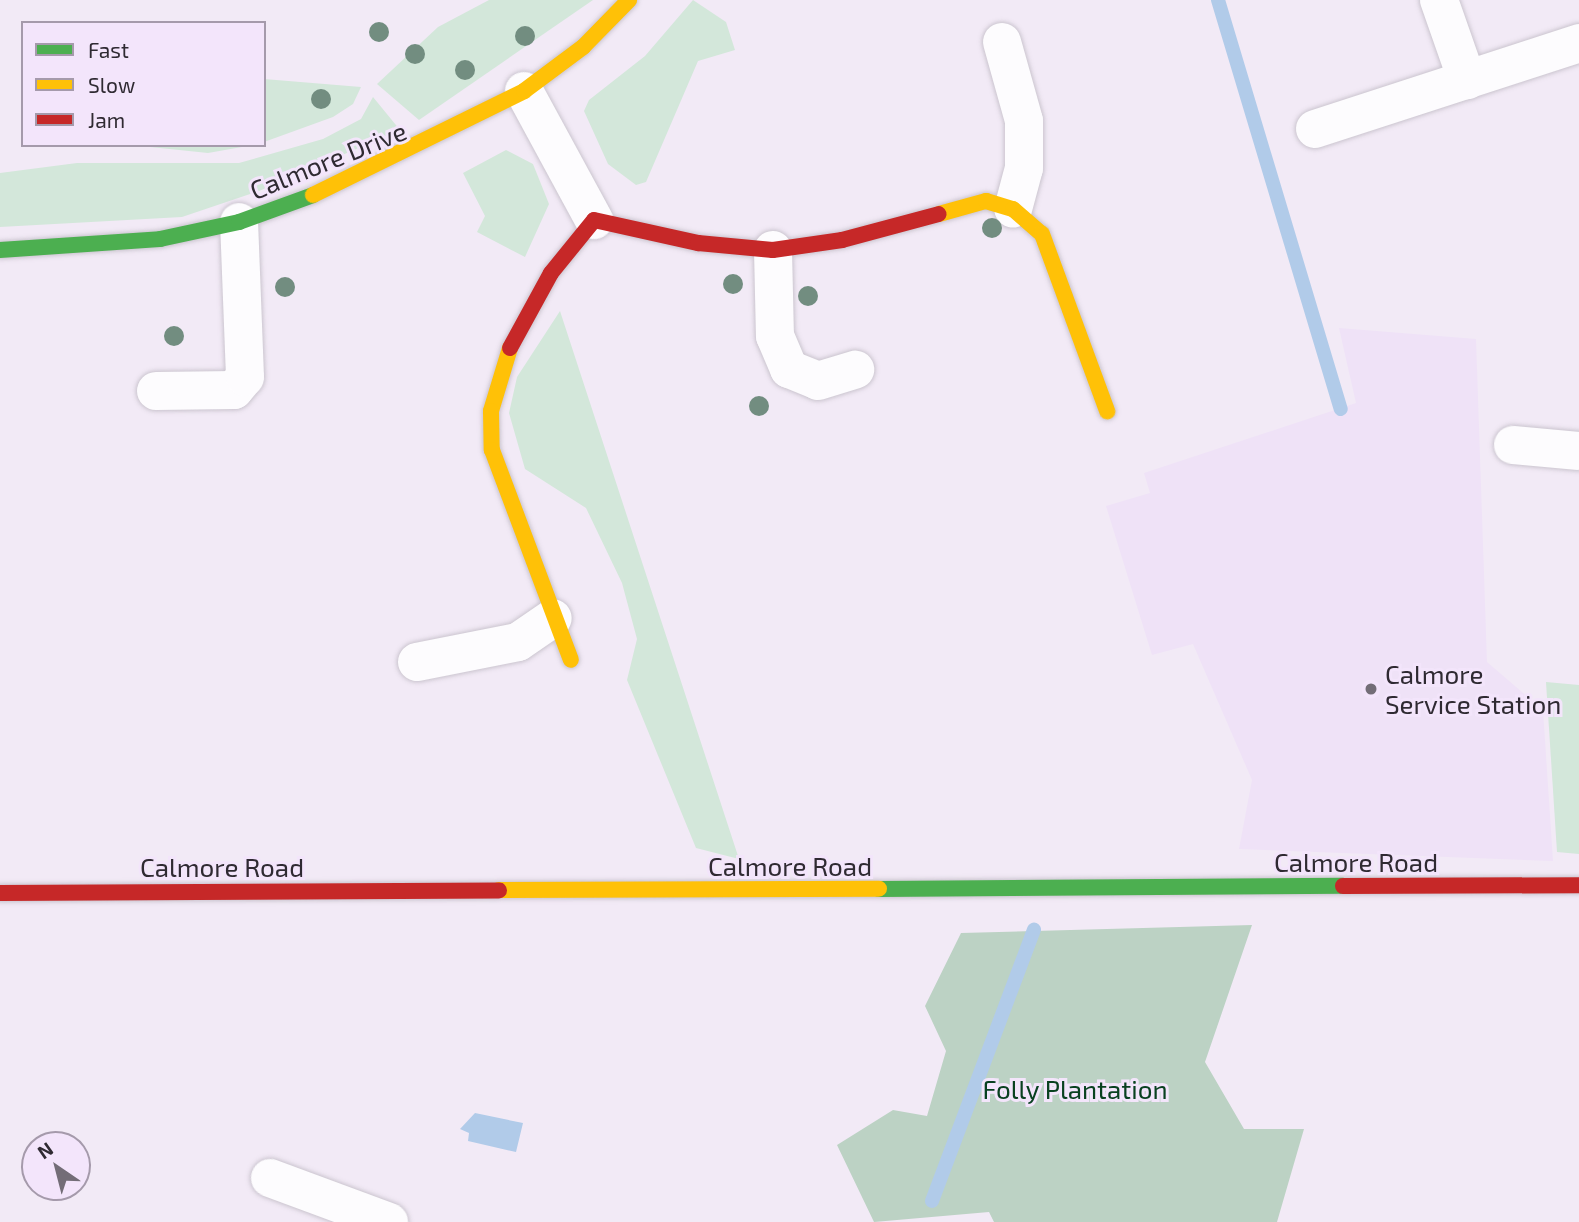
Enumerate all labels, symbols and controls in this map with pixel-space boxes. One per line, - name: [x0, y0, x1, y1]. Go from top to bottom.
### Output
- legend: [21, 21, 266, 147]
- text: Fast: [88, 37, 129, 62]
- text: Slow: [88, 72, 135, 97]
- text: Jam: [88, 107, 125, 132]
- street label: Calmore Drive: [245, 114, 411, 206]
- place label: Calmore Service Station: [1385, 658, 1561, 720]
- marker: Calmore Service Station: [1363, 681, 1379, 697]
- street label: Calmore Road: [1274, 846, 1438, 878]
- street label: Calmore Road: [708, 850, 872, 882]
- street label: Calmore Road: [140, 851, 304, 883]
- park label: Folly Plantation: [982, 1073, 1168, 1105]
- north arrow: [21, 1131, 91, 1201]
- text: N: [33, 1137, 57, 1163]

